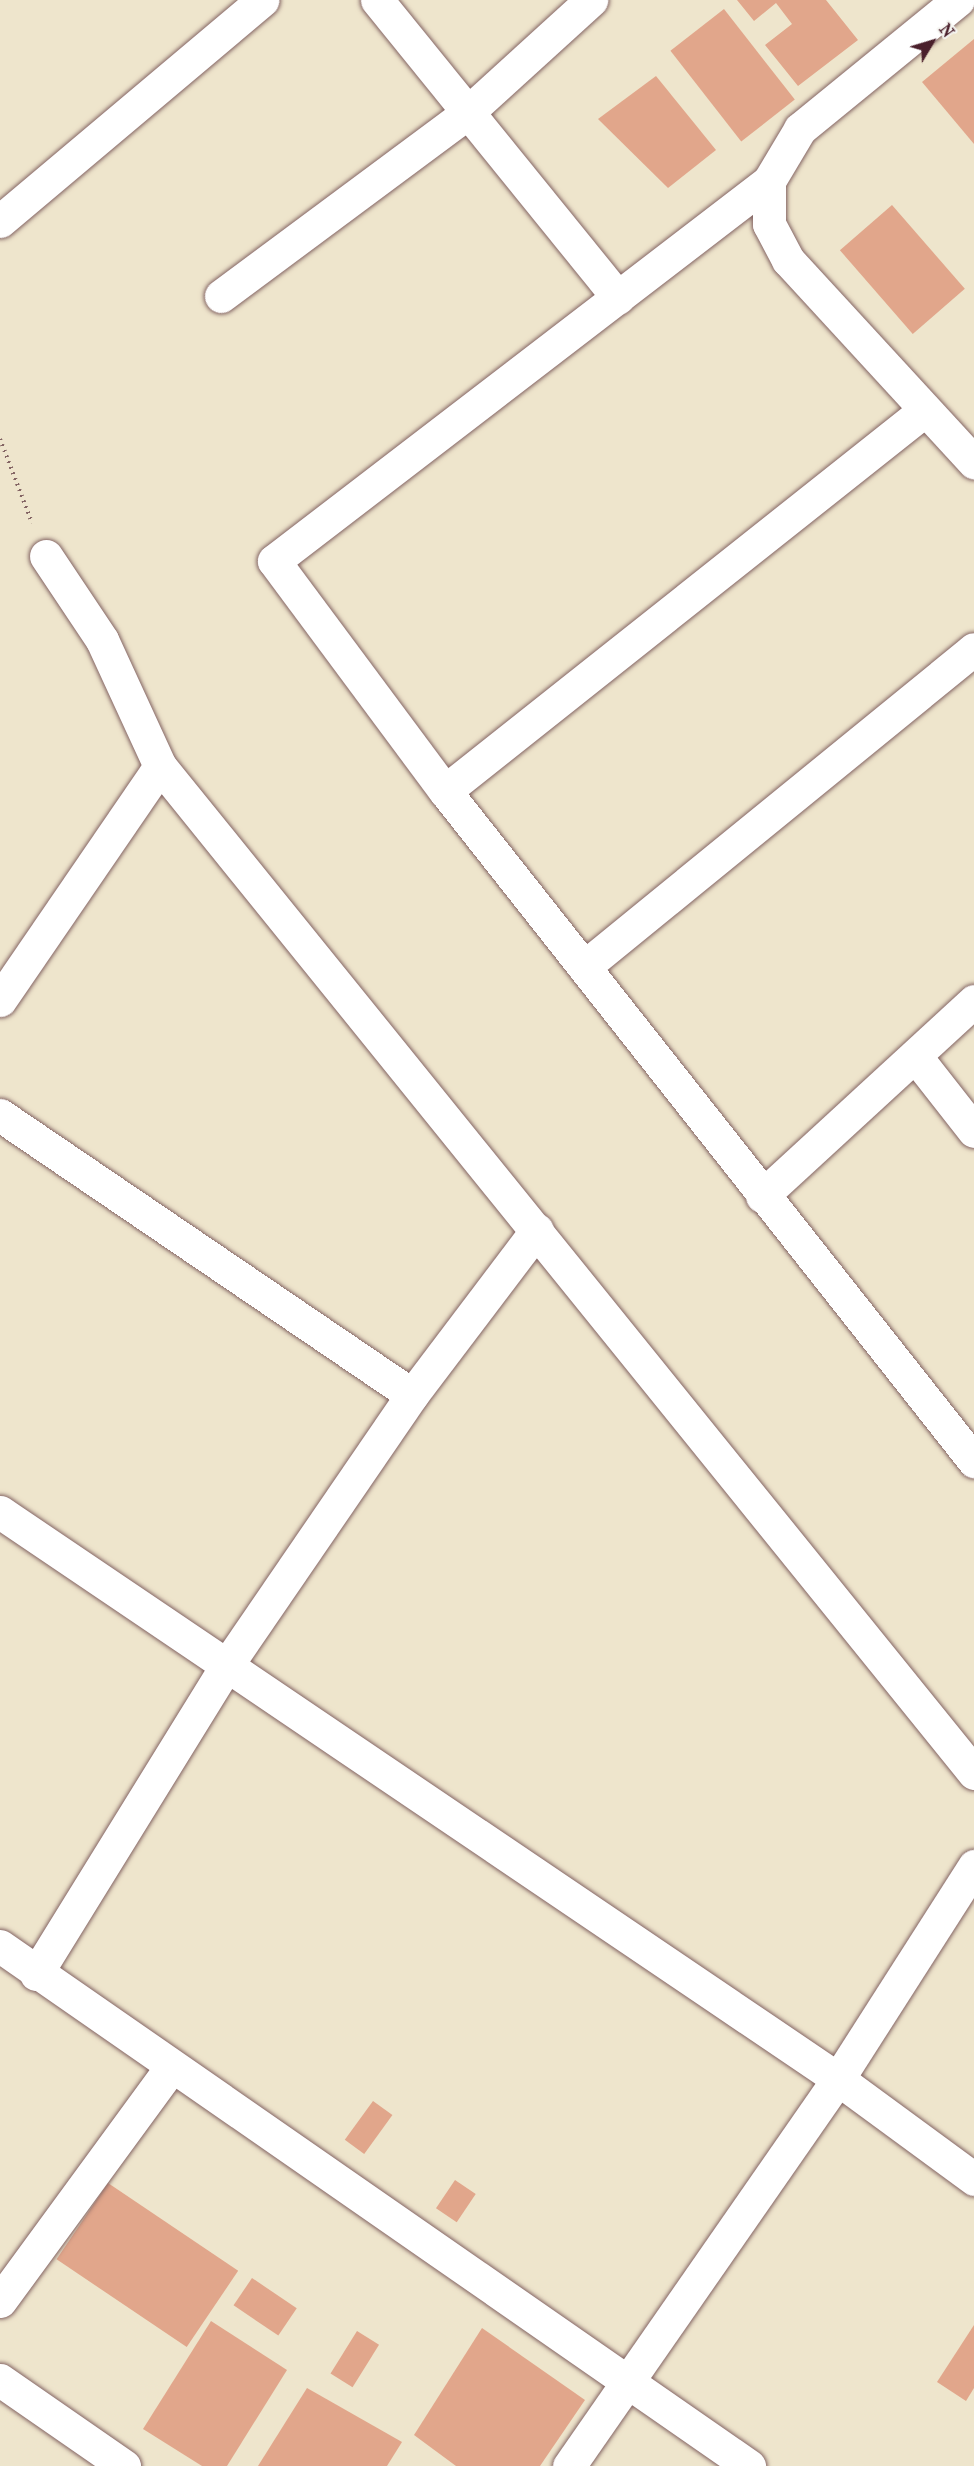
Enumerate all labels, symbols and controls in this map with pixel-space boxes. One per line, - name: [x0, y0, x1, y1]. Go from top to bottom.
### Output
- north arrow: [902, 12, 962, 72]
- text: N: [935, 20, 958, 41]

